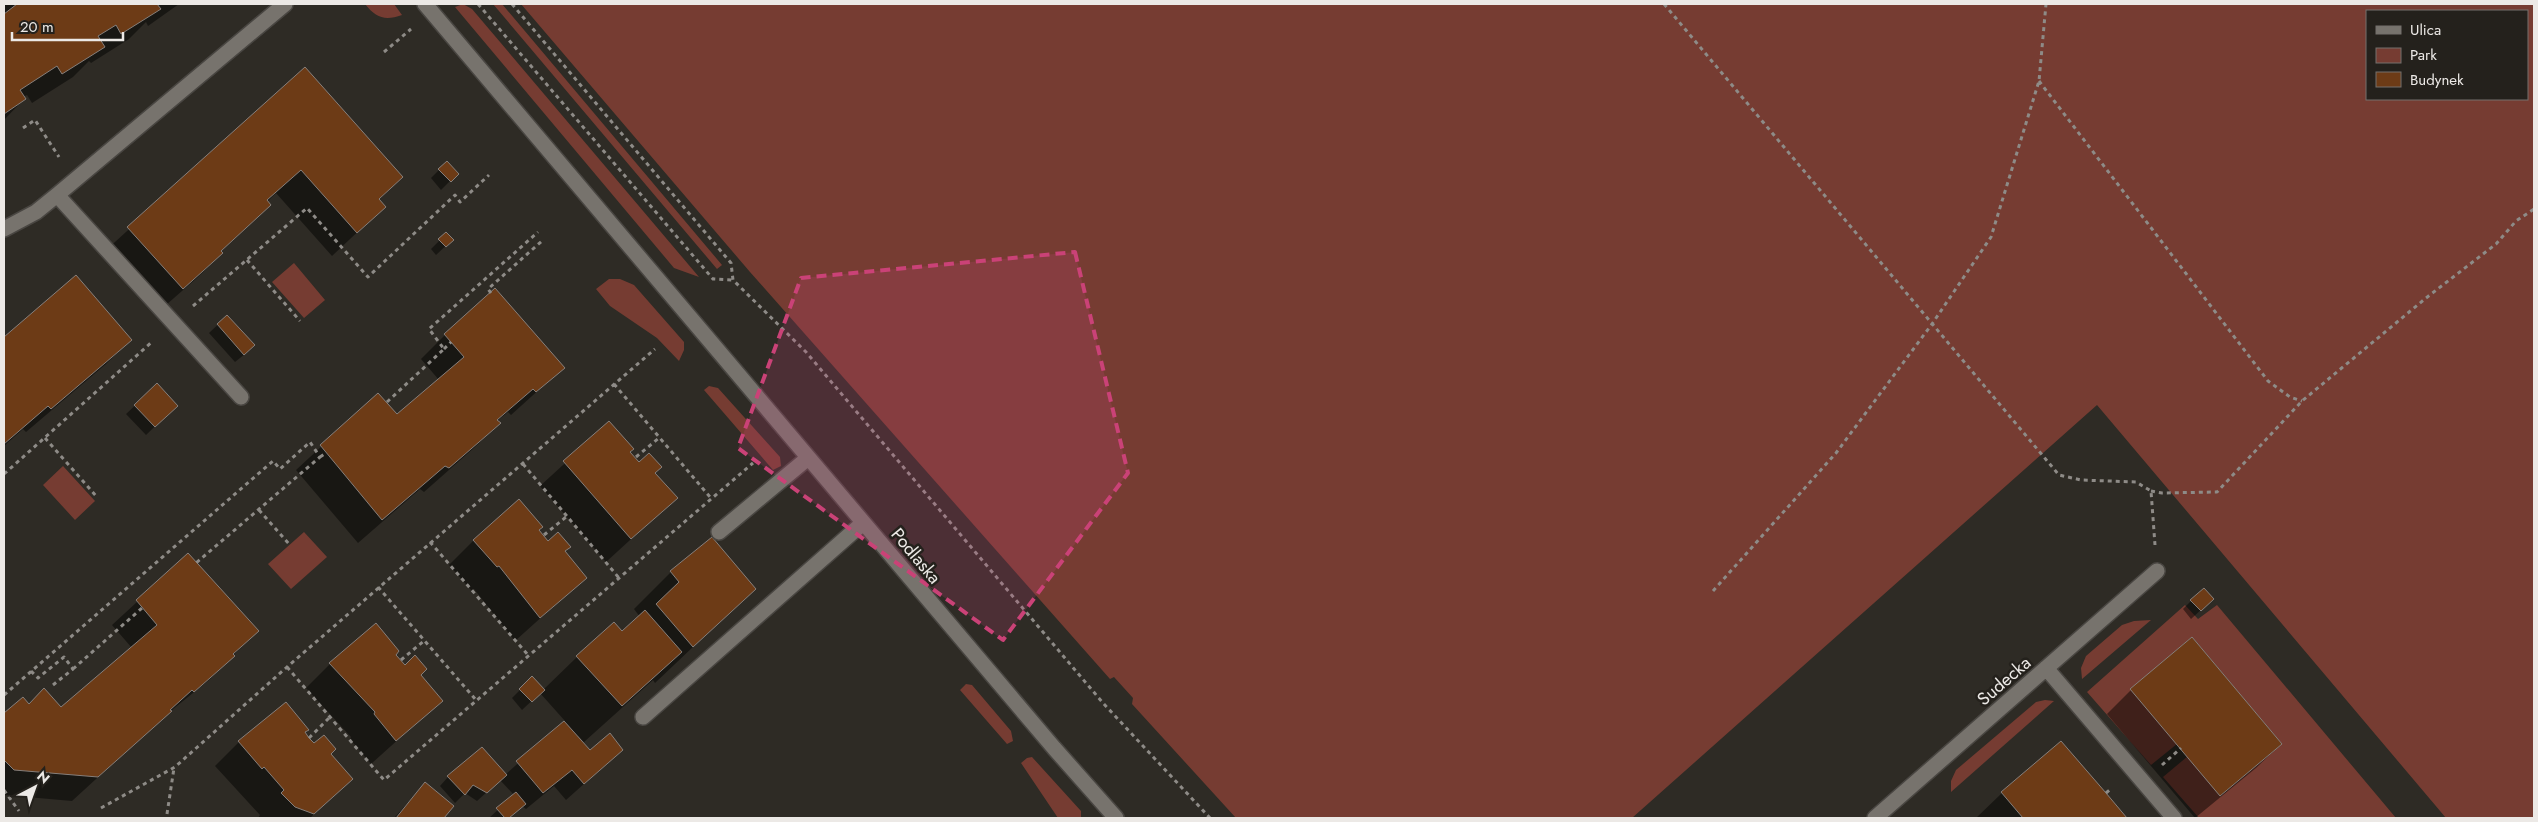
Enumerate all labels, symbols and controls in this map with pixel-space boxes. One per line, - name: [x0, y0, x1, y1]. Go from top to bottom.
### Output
- scale bar: [12, 10, 124, 42]
- legend: [2366, 10, 2528, 100]
- text: 20 m: [20, 16, 54, 38]
- text: Ulica: [2410, 19, 2441, 41]
- text: Park: [2410, 44, 2437, 66]
- text: Budynek: [2410, 69, 2464, 91]
- street label: Podlaska: [885, 522, 947, 590]
- street label: Sudecka: [1971, 650, 2037, 712]
- north arrow: [10, 762, 60, 812]
- text: N: [33, 766, 54, 788]

